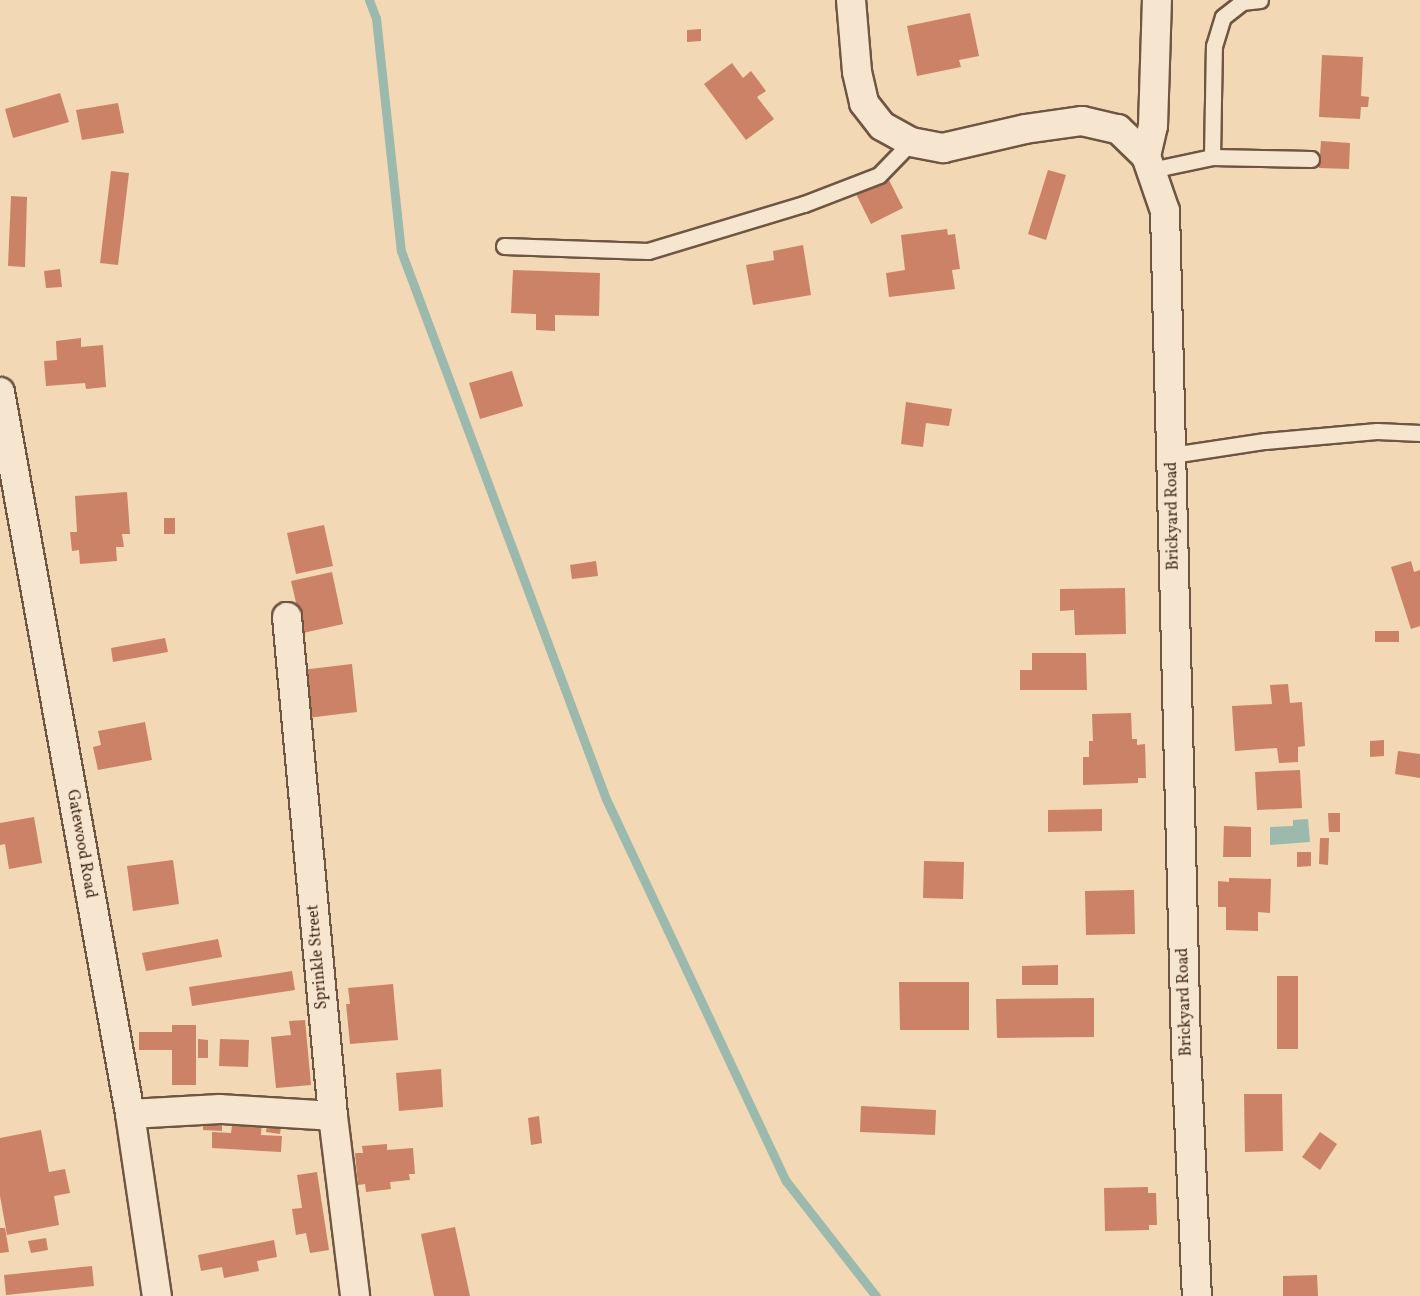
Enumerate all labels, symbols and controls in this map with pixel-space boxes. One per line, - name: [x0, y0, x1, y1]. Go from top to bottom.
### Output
- street label: Brickyard Road: [1162, 462, 1184, 570]
- street label: Gatewood Road: [62, 788, 100, 900]
- street label: Sprinkle Street: [304, 904, 332, 1010]
- street label: Brickyard Road: [1174, 947, 1196, 1057]

